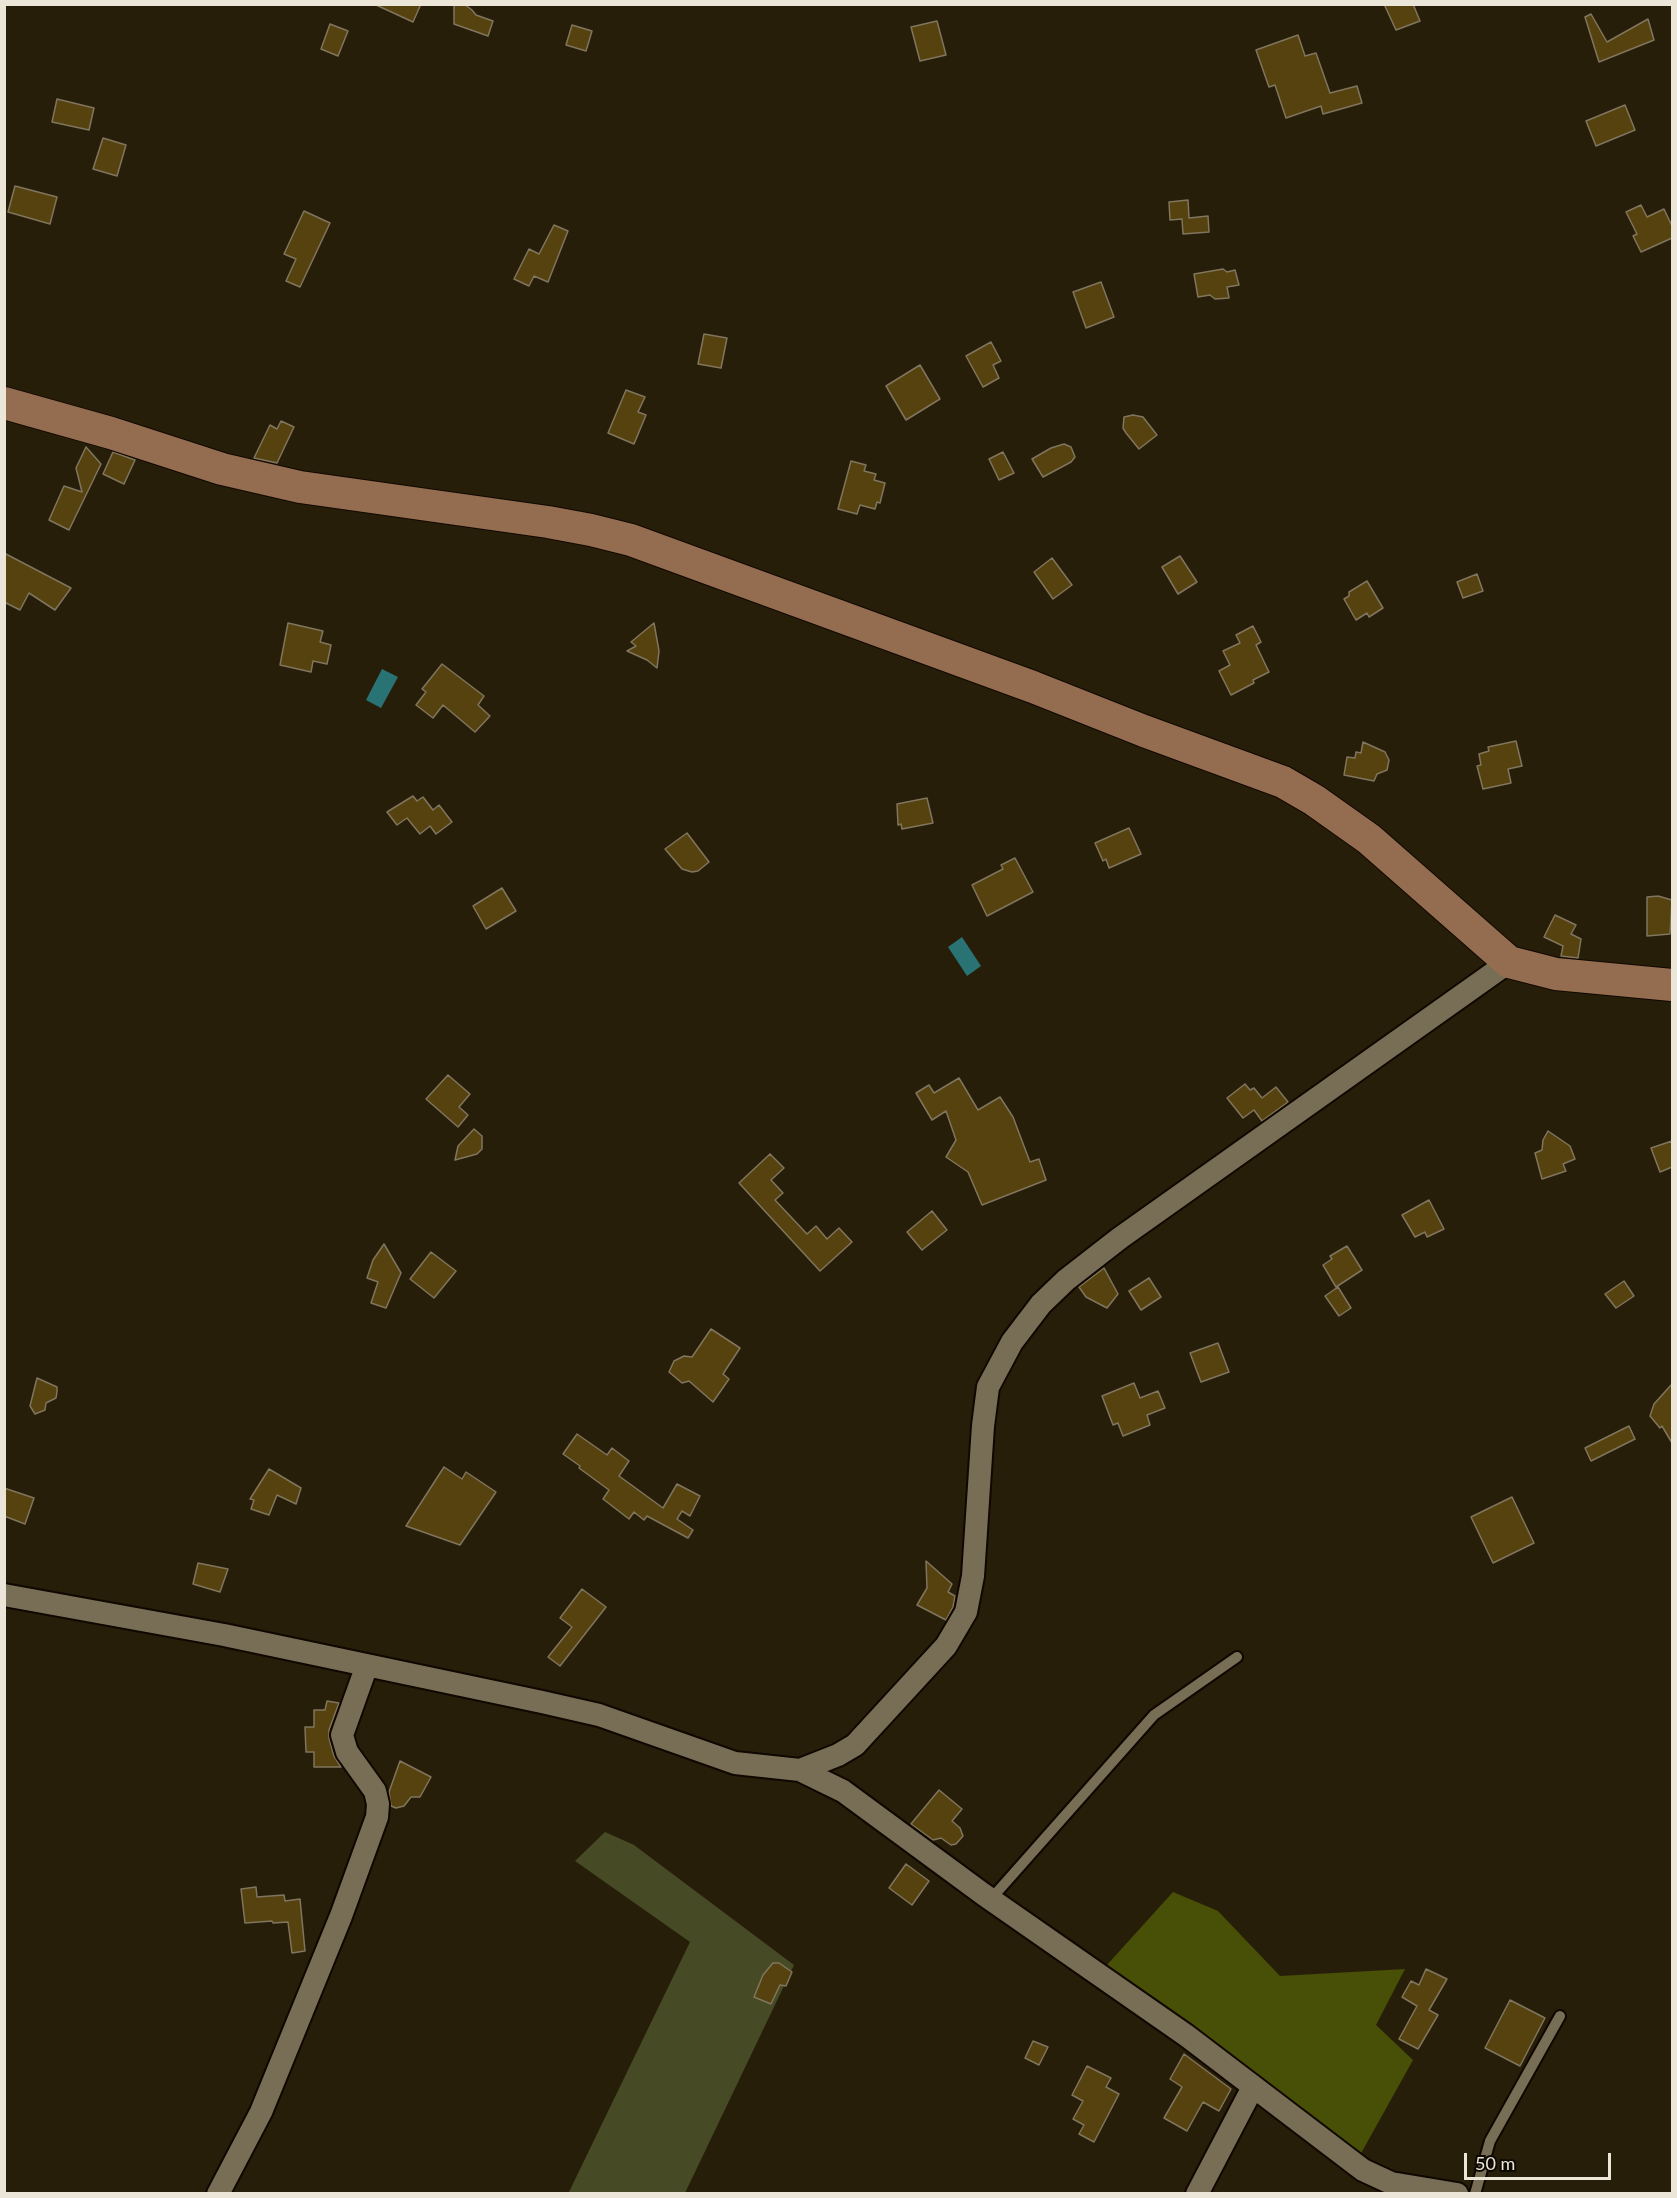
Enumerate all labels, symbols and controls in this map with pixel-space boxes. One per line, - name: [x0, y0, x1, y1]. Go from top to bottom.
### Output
- scale bar: [1467, 2141, 1614, 2179]
- text: 50 m: [1475, 2152, 1515, 2174]

